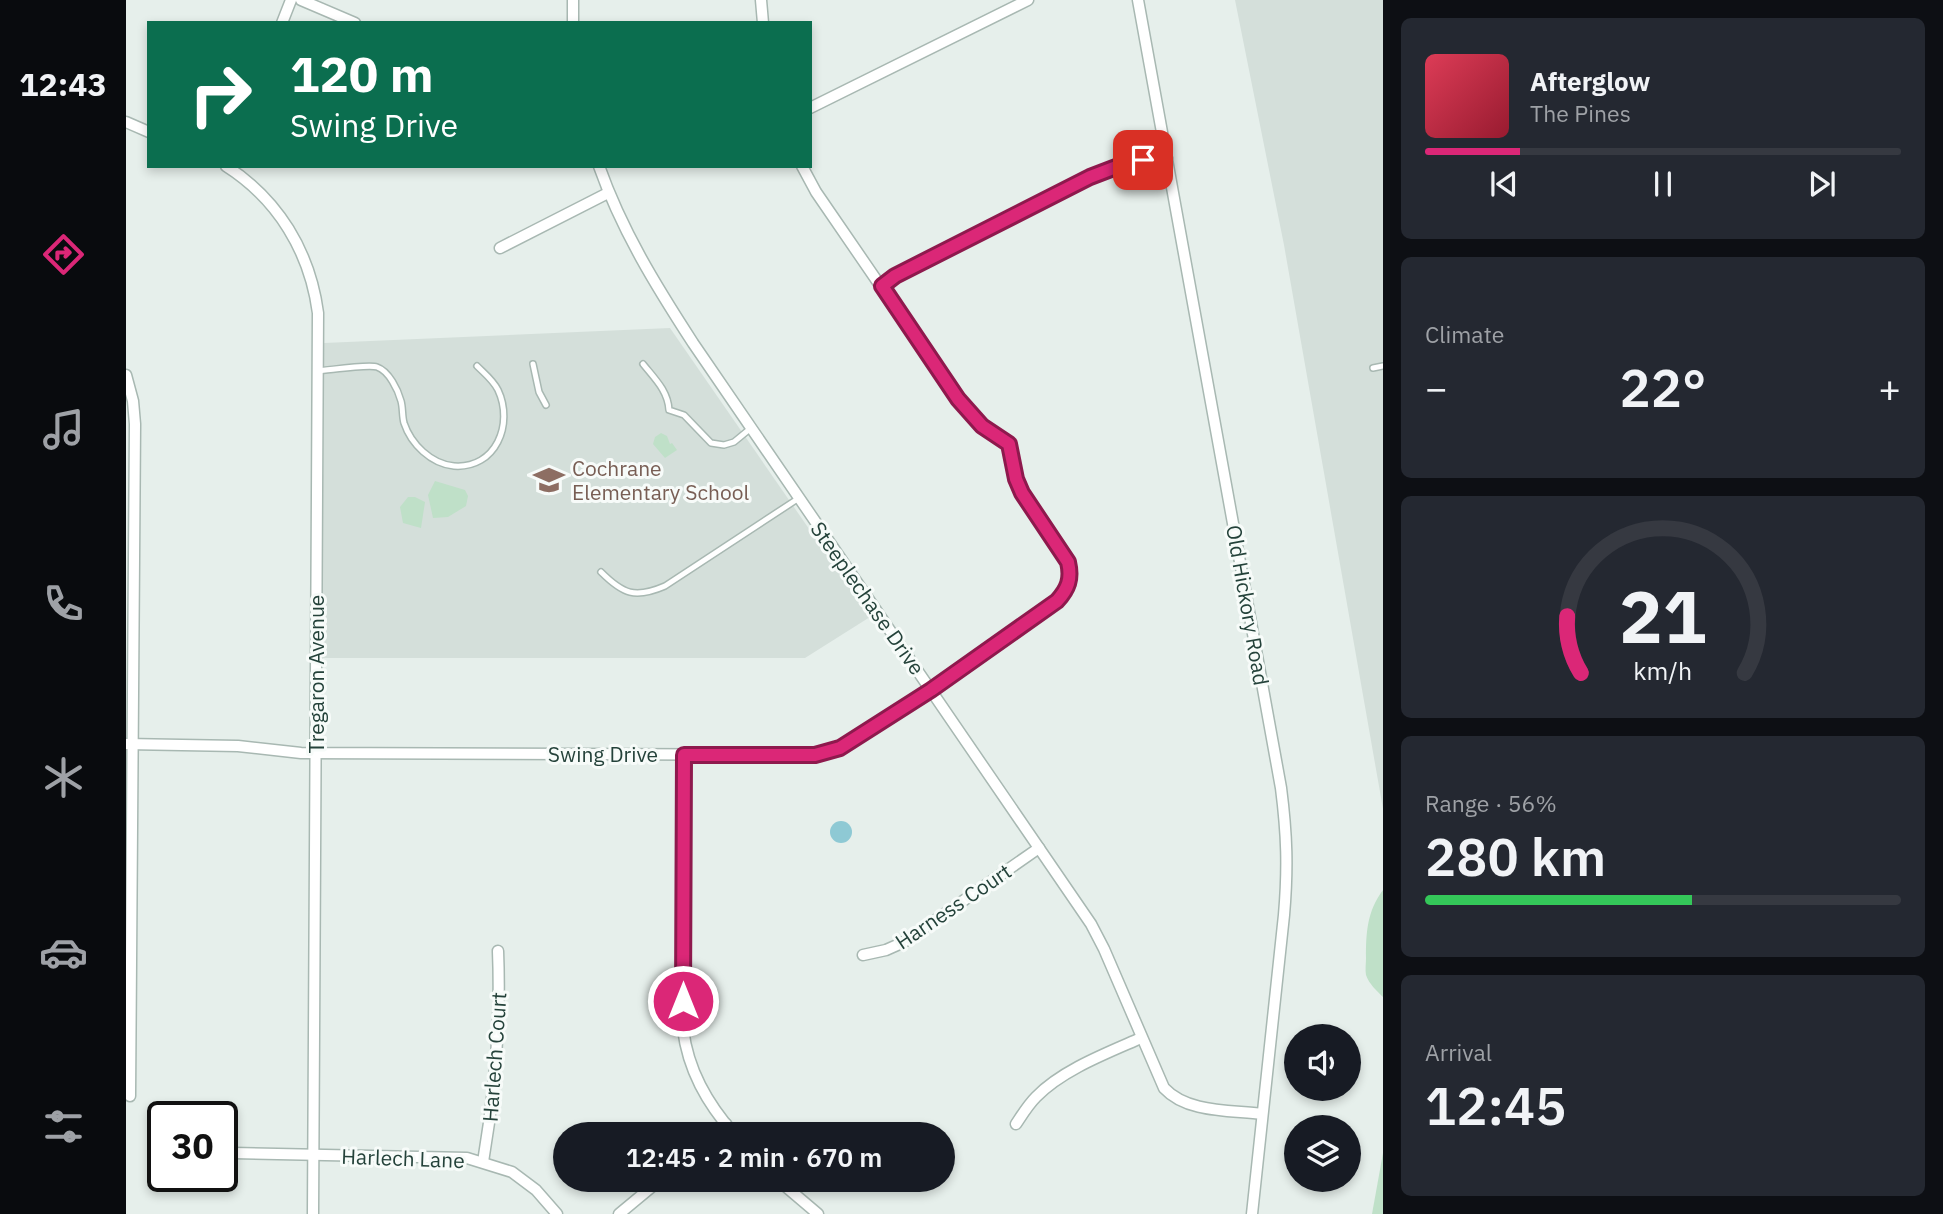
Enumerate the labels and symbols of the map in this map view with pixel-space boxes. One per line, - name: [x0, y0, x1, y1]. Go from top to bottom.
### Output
- pin: [1113, 130, 1173, 190]
- place label: Cochrane Elementary School: [572, 454, 749, 506]
- school or university icon: Cochrane Elementary School: [532, 463, 566, 497]
- street label: Steeplechase Drive: [805, 516, 931, 680]
- street label: Old Hickory Road: [1220, 523, 1276, 687]
- street label: Tregaron Avenue: [302, 595, 330, 753]
- street label: Swing Drive: [548, 740, 658, 768]
- street label: Harness Court: [889, 857, 1017, 955]
- position arrow: [646, 964, 720, 1038]
- street label: Harlech Court: [475, 991, 513, 1123]
- speed limit sign: 30: [147, 1101, 238, 1192]
- street label: Harlech Lane: [341, 1142, 465, 1174]

